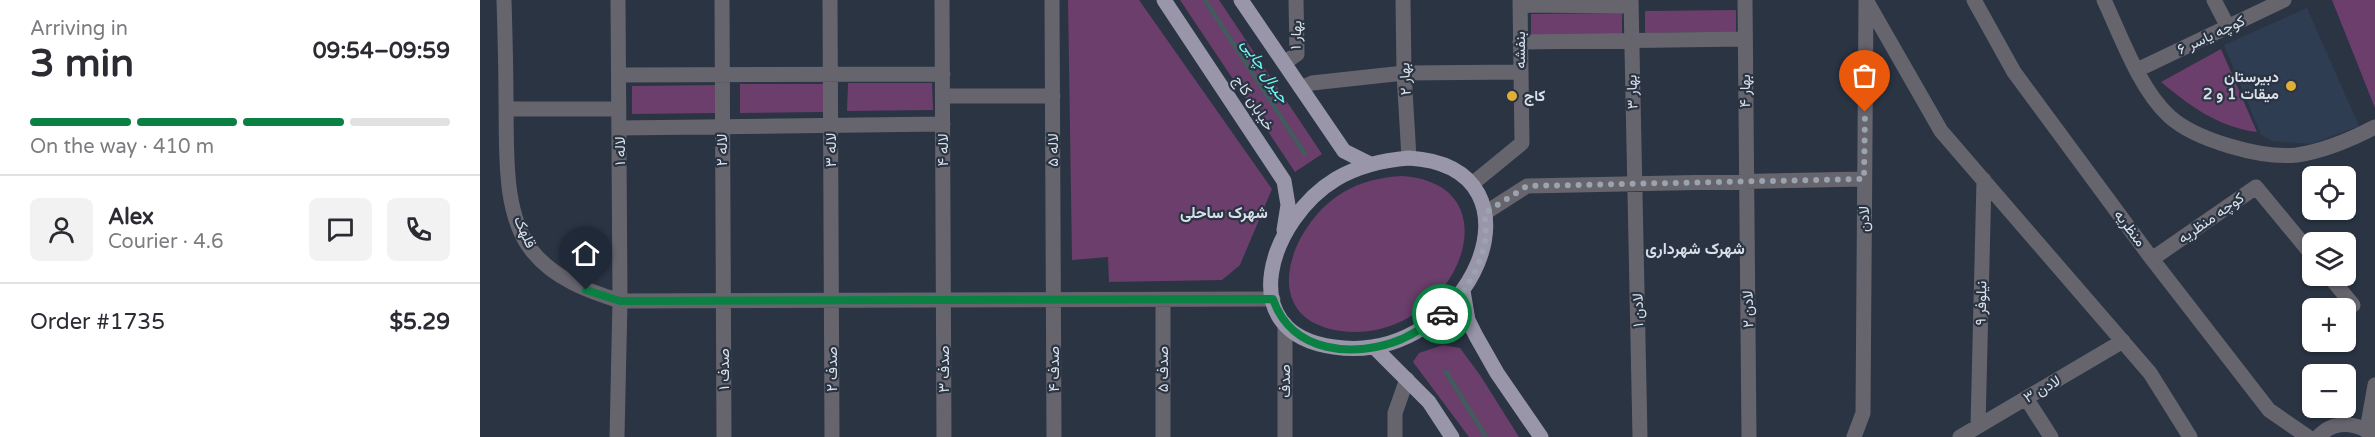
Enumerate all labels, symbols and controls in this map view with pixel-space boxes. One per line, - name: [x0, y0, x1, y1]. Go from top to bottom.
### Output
- street label: کوچه یاسر ۶: [2174, 11, 2248, 59]
- text: Arriving in: [30, 17, 128, 41]
- street label: بهار ۱: [1286, 20, 1306, 50]
- street label: بنفشه: [1511, 31, 1529, 69]
- water label: جیرال چایی: [1236, 35, 1294, 109]
- text: 09:54–09:59: [313, 38, 450, 64]
- text: 3 min: [30, 40, 134, 87]
- pin: [1839, 50, 1890, 112]
- icon: bag: [1848, 59, 1881, 92]
- street label: بهار ۲: [1395, 62, 1415, 96]
- place label: دبیرستان میقات 1 و 2: [2203, 68, 2279, 103]
- street label: خیابان کاج: [1228, 72, 1279, 135]
- street label: بهار ۳: [1622, 74, 1642, 110]
- street label: بهار ۴: [1736, 74, 1754, 108]
- marker: دبیرستان میقات 1 و 2: [2284, 79, 2298, 93]
- place label: کاج: [1524, 87, 1545, 106]
- marker: کاج: [1505, 89, 1519, 103]
- street label: لاله ۳: [822, 133, 840, 167]
- street label: لاله ۴: [934, 133, 952, 167]
- street label: لاله ۵: [1044, 133, 1062, 167]
- street label: لاله ۲: [713, 134, 731, 166]
- text: On the way · 410 m: [30, 135, 214, 159]
- street label: لاله ۱: [611, 137, 629, 165]
- map controls: [2302, 166, 2356, 418]
- button: locate: [2302, 166, 2356, 220]
- street label: کوچه منظریه: [2175, 189, 2248, 248]
- button: person: [30, 198, 93, 261]
- button: chat: [309, 198, 372, 261]
- button: phone: [387, 198, 450, 261]
- district label: شهرک ساحلی: [1180, 203, 1268, 223]
- text: Alex: [108, 204, 154, 230]
- street label: لادن: [1855, 206, 1873, 232]
- street label: منظریه: [2110, 206, 2150, 250]
- street label: قلهک: [510, 213, 540, 251]
- pin: [560, 228, 611, 290]
- text: Courier · 4.6: [108, 230, 223, 254]
- button: layers: [2302, 232, 2356, 286]
- icon: home: [569, 237, 602, 270]
- district label: شهرک شهرداری: [1645, 239, 1745, 259]
- street label: نیلوفر ۹: [1972, 280, 1990, 326]
- courier: [1412, 284, 1472, 344]
- street label: لادن ۲: [1739, 290, 1757, 328]
- street label: لادن ۱: [1629, 293, 1647, 327]
- icon: car: [1426, 298, 1459, 331]
- button: +: [2302, 298, 2356, 352]
- text: Order #1735: [30, 309, 165, 335]
- text: $5.29: [389, 309, 450, 335]
- street label: صدف ۳: [935, 345, 953, 393]
- street label: صدف ۲: [823, 346, 841, 392]
- street label: صدف ۴: [1045, 346, 1063, 392]
- street label: صدف ۵: [1154, 346, 1172, 392]
- street label: صدف ۱: [715, 348, 733, 390]
- street label: صدف: [1276, 364, 1294, 398]
- button: −: [2302, 364, 2356, 418]
- street label: لادن ۳: [2020, 371, 2064, 407]

